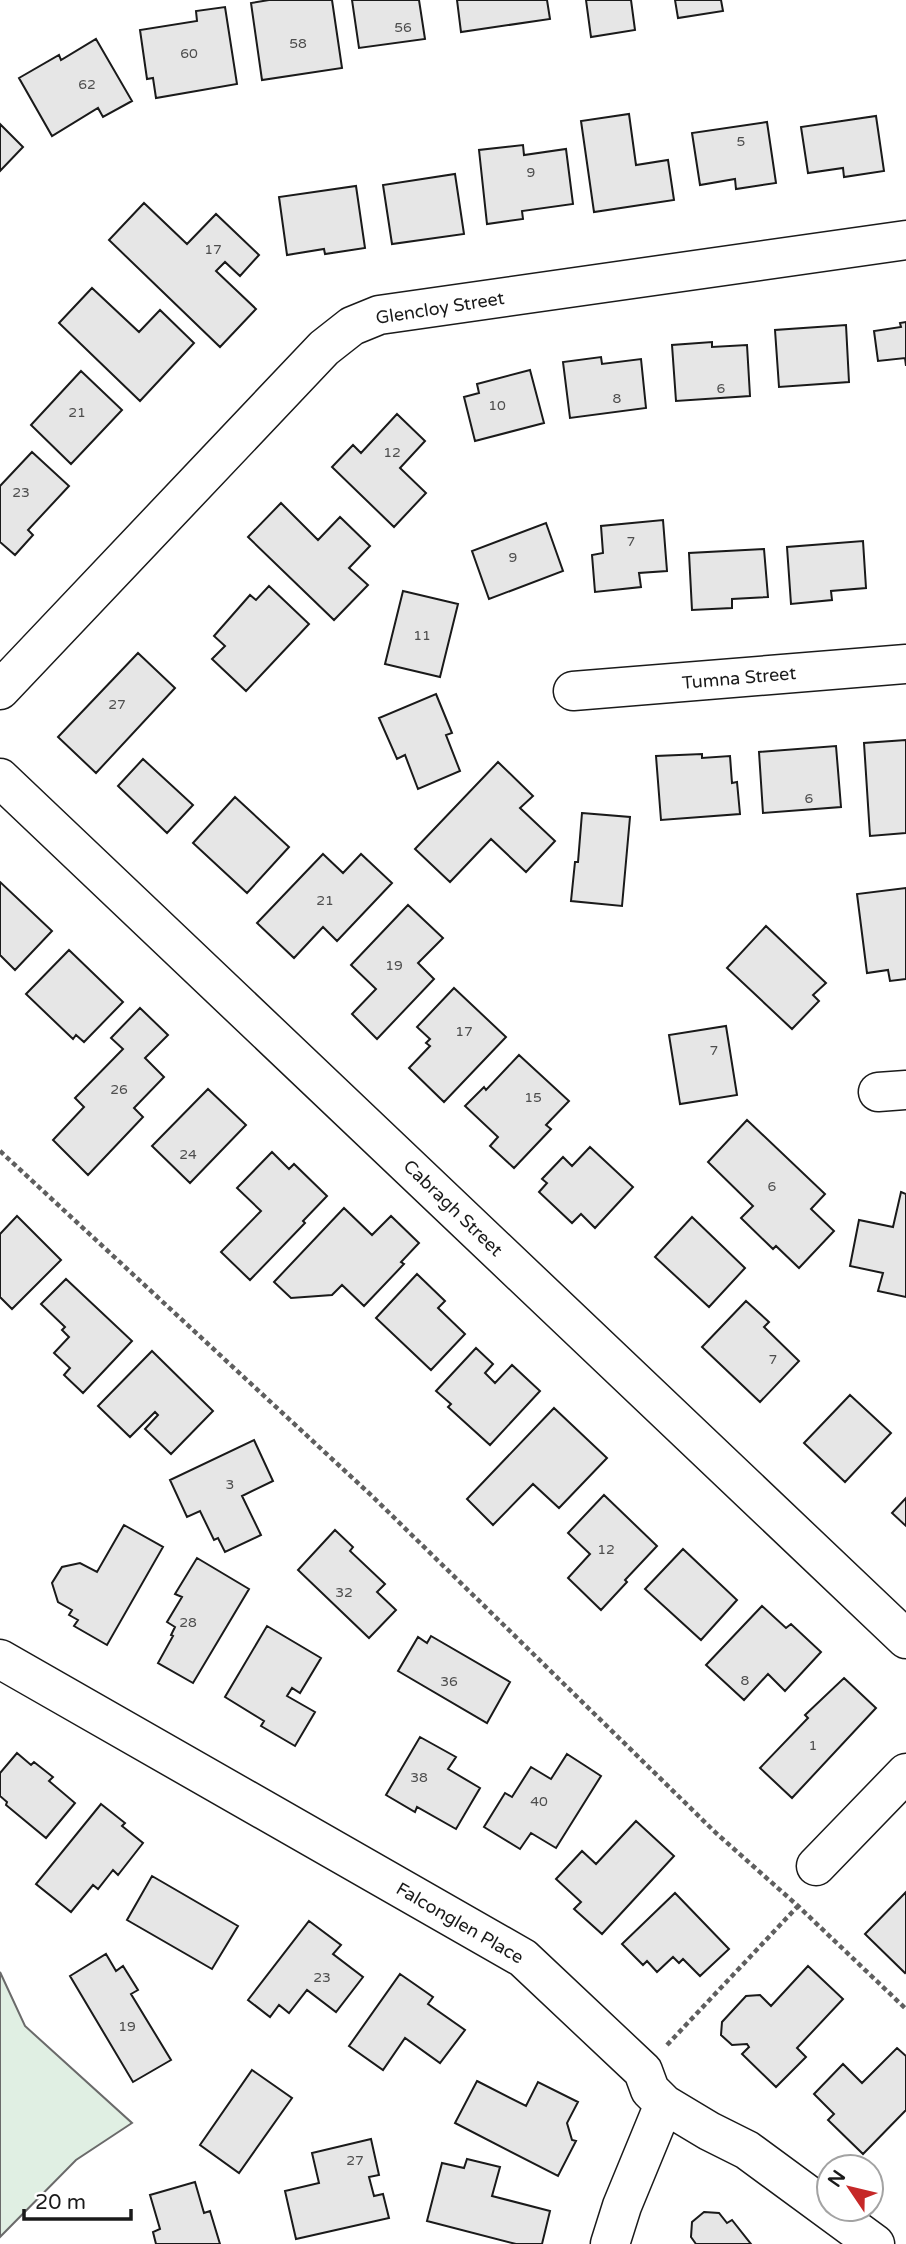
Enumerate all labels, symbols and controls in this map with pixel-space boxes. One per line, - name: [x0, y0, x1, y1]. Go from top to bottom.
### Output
- house number: 56: [394, 19, 412, 36]
- house number: 58: [289, 35, 307, 52]
- house number: 60: [180, 45, 198, 62]
- house number: 62: [78, 76, 96, 93]
- house number: 5: [737, 133, 745, 150]
- house number: 9: [527, 164, 535, 181]
- house number: 17: [204, 241, 222, 258]
- street label: Glencloy Street: [374, 287, 506, 329]
- house number: 6: [717, 380, 726, 397]
- house number: 8: [613, 390, 622, 407]
- house number: 10: [488, 397, 506, 414]
- house number: 21: [68, 404, 86, 421]
- house number: 12: [383, 444, 401, 461]
- house number: 23: [12, 484, 30, 501]
- house number: 7: [627, 533, 635, 550]
- house number: 9: [509, 549, 517, 566]
- house number: 11: [413, 627, 431, 644]
- street label: Tumna Street: [681, 662, 797, 694]
- house number: 27: [108, 696, 126, 713]
- house number: 6: [805, 790, 814, 807]
- house number: 21: [316, 892, 334, 909]
- house number: 19: [385, 957, 403, 974]
- house number: 17: [455, 1023, 473, 1040]
- house number: 7: [710, 1042, 718, 1059]
- house number: 26: [110, 1081, 128, 1098]
- house number: 15: [524, 1089, 542, 1106]
- house number: 24: [179, 1146, 197, 1163]
- street label: Cabragh Street: [399, 1155, 507, 1261]
- house number: 6: [768, 1178, 777, 1195]
- house number: 7: [769, 1351, 777, 1368]
- house number: 3: [226, 1476, 234, 1493]
- house number: 12: [597, 1541, 615, 1558]
- house number: 32: [335, 1584, 353, 1601]
- house number: 28: [179, 1614, 197, 1631]
- house number: 8: [741, 1672, 750, 1689]
- house number: 36: [440, 1673, 458, 1690]
- house number: 1: [809, 1737, 817, 1754]
- house number: 38: [410, 1769, 428, 1786]
- house number: 40: [530, 1793, 548, 1810]
- street label: Falconglen Place: [392, 1878, 528, 1968]
- house number: 23: [313, 1969, 331, 1986]
- house number: 19: [118, 2018, 136, 2035]
- house number: 27: [346, 2152, 364, 2169]
- north arrow: [815, 2153, 885, 2223]
- text: N: [824, 2166, 850, 2191]
- scale bar: [24, 2178, 131, 2222]
- text: 20 m: [35, 2190, 86, 2215]

